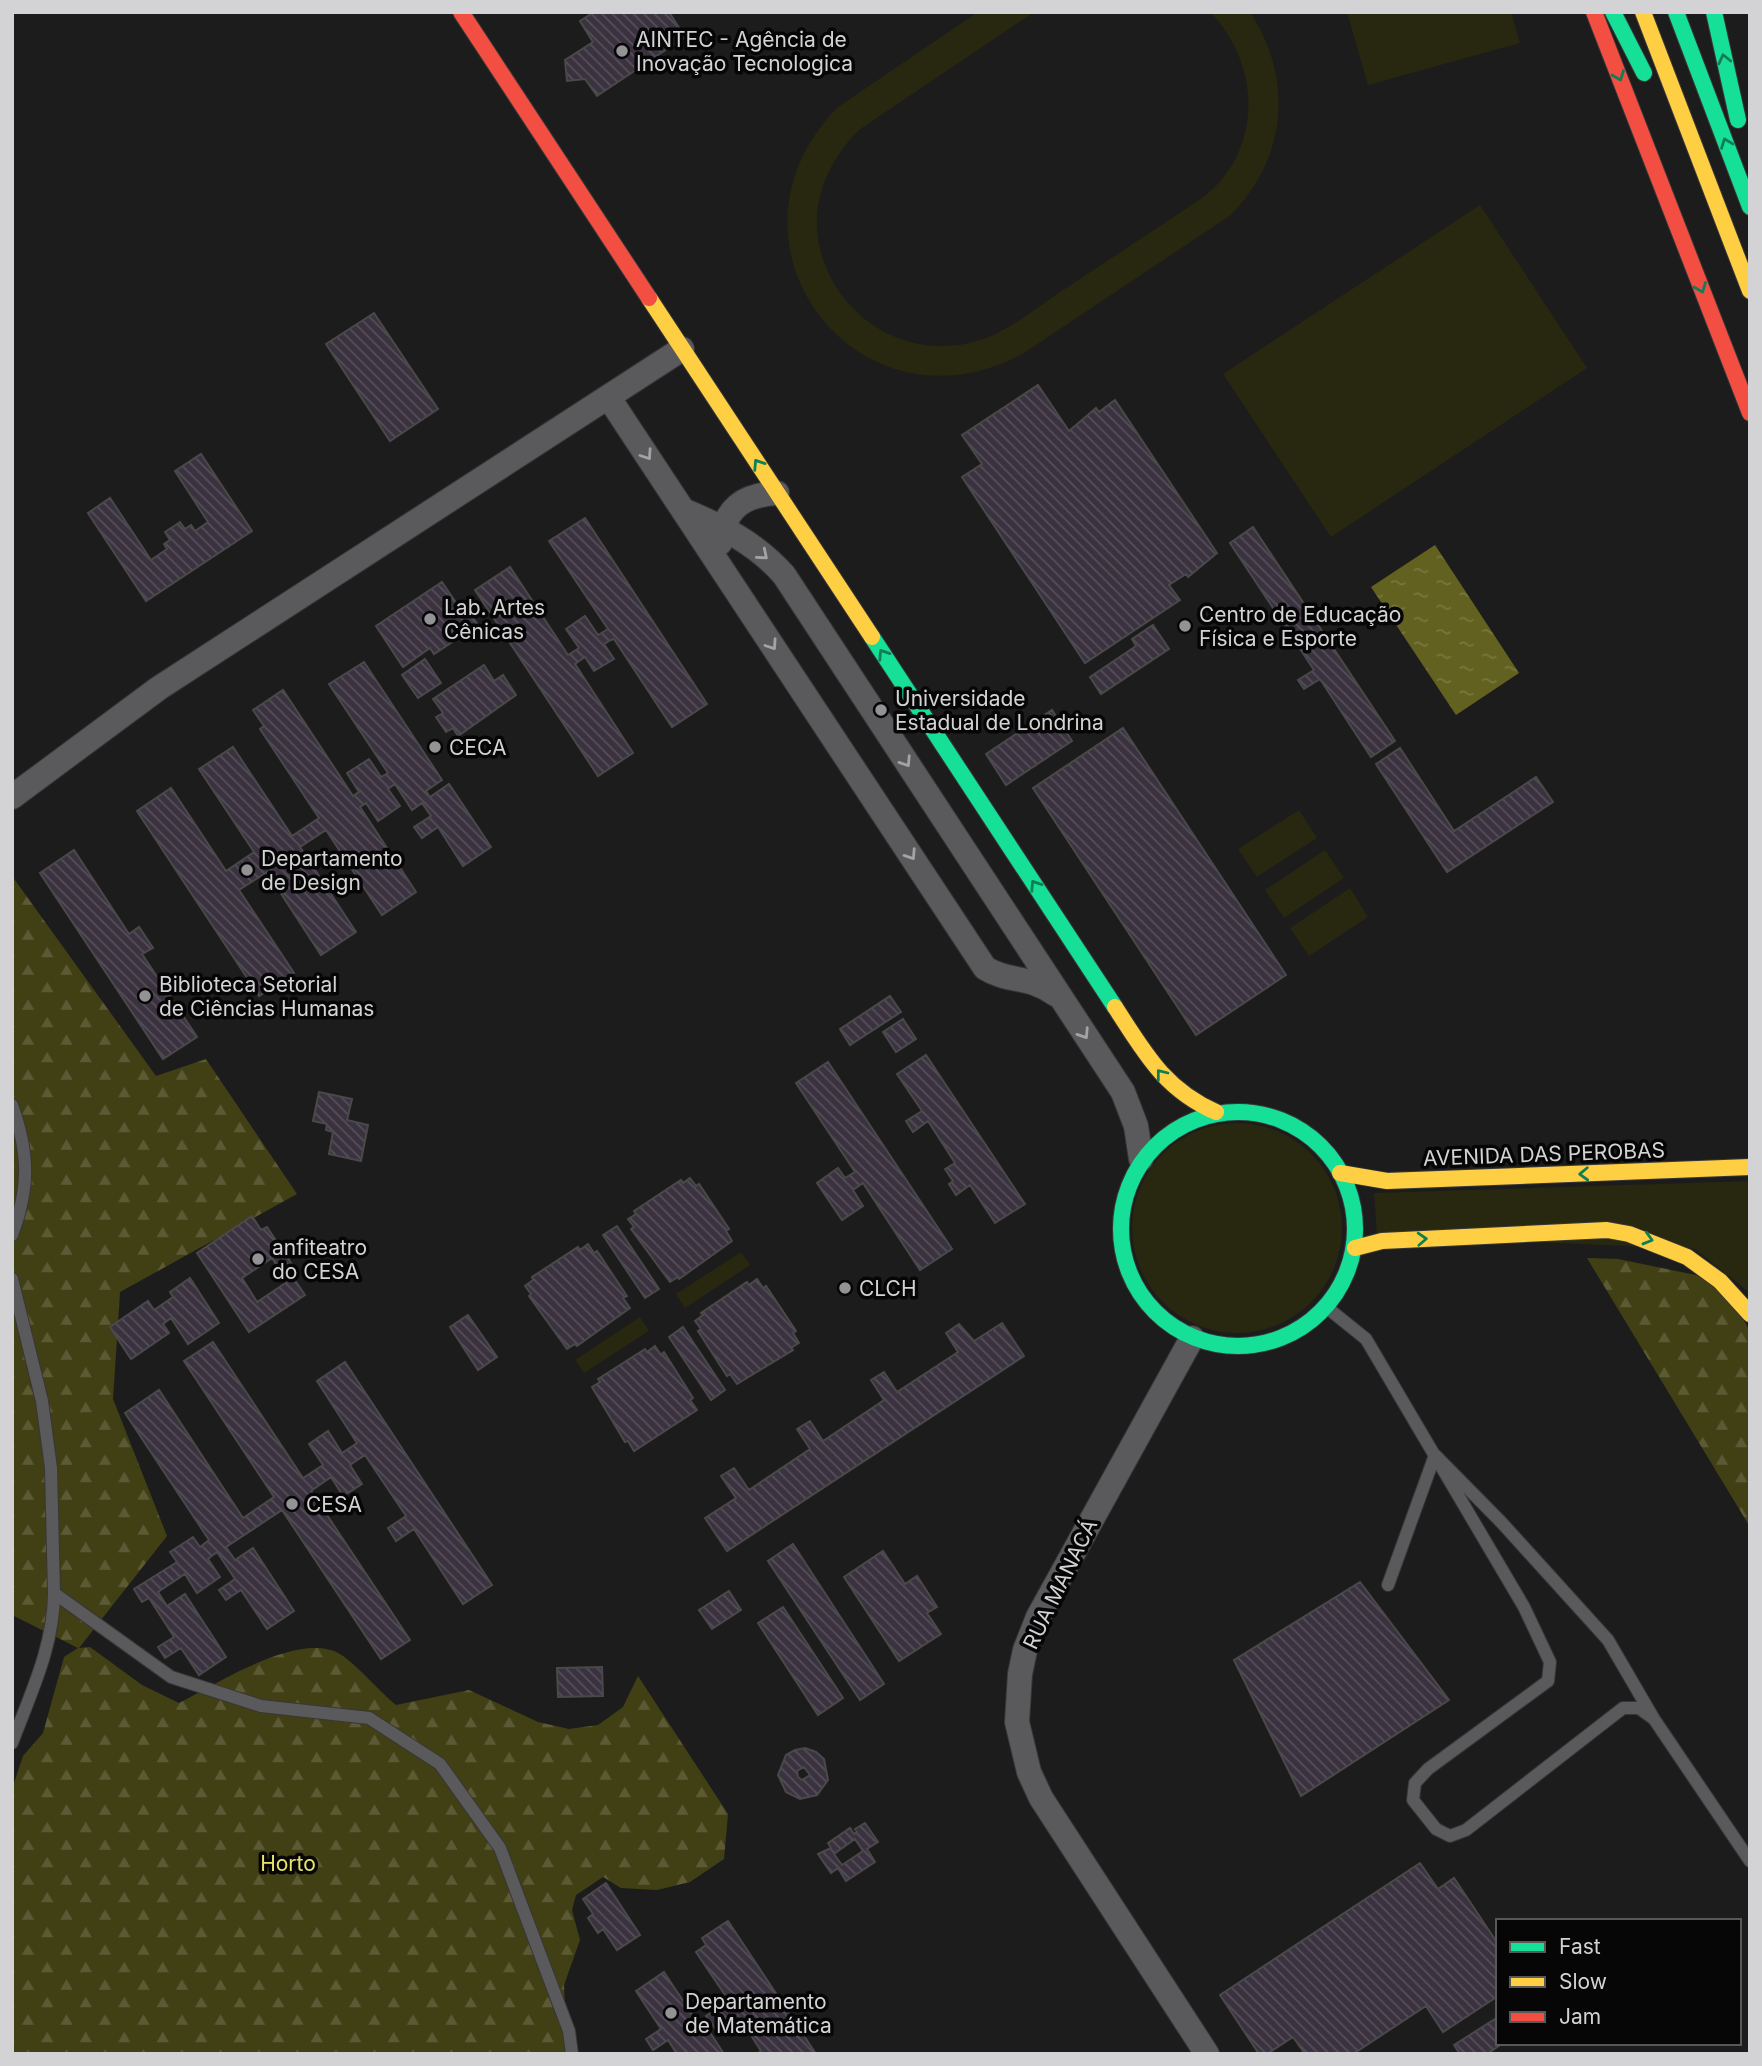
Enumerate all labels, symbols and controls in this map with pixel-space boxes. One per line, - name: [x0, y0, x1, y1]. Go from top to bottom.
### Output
- place label: AINTEC - Agência de Inovação Tecnologica: [636, 27, 853, 76]
- marker: AINTEC - Agência de Inovação Tecnologica: [614, 43, 630, 59]
- one-way arrow: [1718, 53, 1733, 65]
- one-way arrow: [1610, 69, 1624, 81]
- one-way arrow: [1720, 137, 1734, 149]
- one-way arrow: [1693, 281, 1707, 293]
- one-way arrow: [638, 447, 651, 460]
- one-way arrow: [753, 458, 766, 471]
- one-way arrow: [755, 547, 768, 559]
- place label: Lab. Artes Cênicas: [444, 595, 545, 644]
- place label: Centro de Educação Física e Esporte: [1199, 602, 1401, 651]
- marker: Lab. Artes Cênicas: [422, 611, 438, 627]
- marker: Centro de Educação Física e Esporte: [1177, 618, 1193, 634]
- one-way arrow: [764, 637, 776, 650]
- one-way arrow: [878, 649, 891, 662]
- place label: Universidade Estadual de Londrina: [895, 686, 1104, 735]
- marker: Universidade Estadual de Londrina: [873, 702, 889, 718]
- place label: CECA: [449, 735, 506, 760]
- marker: CECA: [427, 739, 443, 755]
- one-way arrow: [898, 754, 911, 767]
- place label: Departamento de Design: [261, 846, 403, 895]
- one-way arrow: [903, 847, 915, 860]
- marker: Departamento de Design: [239, 862, 255, 878]
- one-way arrow: [1030, 880, 1043, 893]
- place label: Biblioteca Setorial de Ciências Humanas: [159, 972, 374, 1021]
- marker: Biblioteca Setorial de Ciências Humanas: [137, 988, 153, 1004]
- one-way arrow: [1076, 1026, 1089, 1039]
- one-way arrow: [1156, 1070, 1169, 1082]
- street label: AVENIDA DAS PEROBAS: [1423, 1137, 1665, 1171]
- one-way arrow: [1578, 1166, 1589, 1181]
- one-way arrow: [1642, 1230, 1654, 1245]
- one-way arrow: [1417, 1232, 1428, 1247]
- place label: anfiteatro do CESA: [272, 1235, 367, 1284]
- marker: anfiteatro do CESA: [250, 1251, 266, 1267]
- place label: CLCH: [859, 1276, 917, 1301]
- marker: CLCH: [837, 1280, 853, 1296]
- place label: CESA: [306, 1492, 362, 1517]
- marker: CESA: [284, 1496, 300, 1512]
- street label: RUA MANACÁ: [1017, 1514, 1102, 1653]
- park label: Horto: [260, 1851, 316, 1876]
- legend: [1496, 1919, 1741, 2045]
- text: Fast: [1559, 1934, 1601, 1959]
- text: Slow: [1559, 1969, 1607, 1994]
- place label: Departamento de Matemática: [685, 1989, 832, 2038]
- text: Jam: [1559, 2004, 1601, 2029]
- marker: Departamento de Matemática: [663, 2005, 679, 2021]

